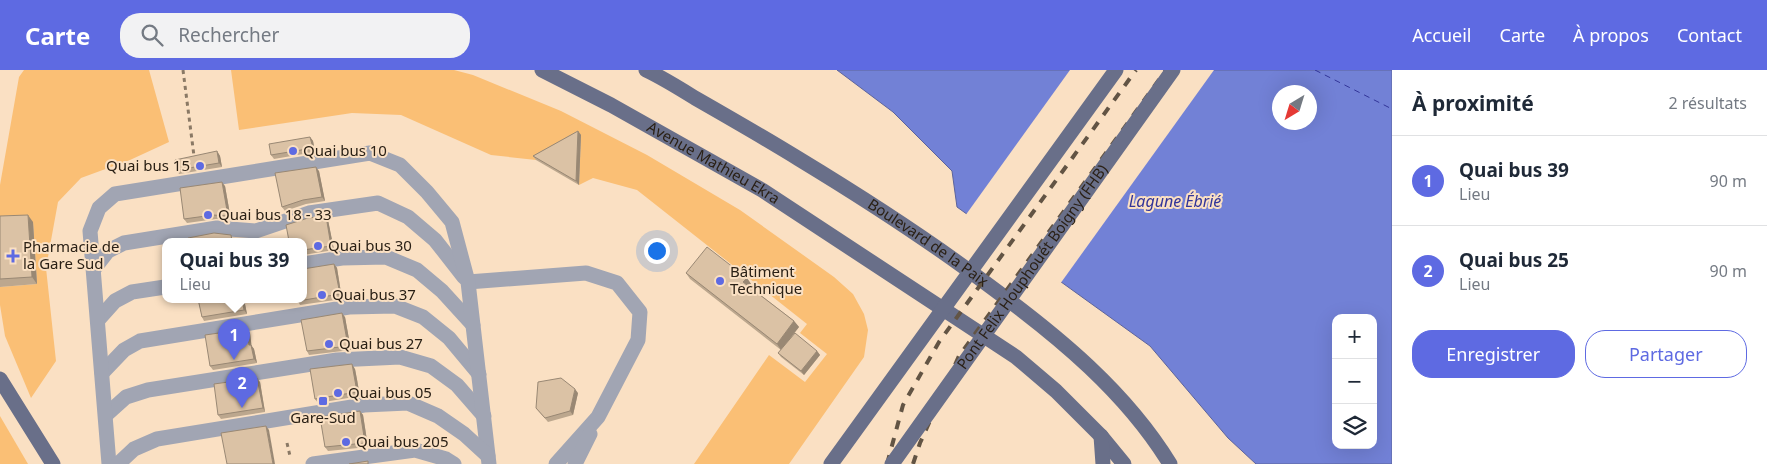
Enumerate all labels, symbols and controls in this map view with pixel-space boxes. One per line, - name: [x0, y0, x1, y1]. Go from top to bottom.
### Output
- search box: [120, 13, 470, 58]
- text: Carte: [25, 19, 90, 52]
- icon: search: [138, 21, 166, 49]
- text: Rechercher: [178, 22, 279, 48]
- text: Accueil: [1412, 23, 1472, 47]
- text: Carte: [1500, 23, 1545, 47]
- text: À propos: [1573, 23, 1649, 47]
- text: Contact: [1677, 23, 1742, 47]
- north arrow: [1272, 85, 1317, 130]
- text: À proximité: [1412, 89, 1534, 117]
- text: 2 résultats: [1669, 92, 1747, 114]
- street label: Avenue Mathieu Ekra: [644, 116, 784, 208]
- place label: Quai bus 10: [303, 140, 387, 160]
- marker: Quai bus 10: [287, 145, 299, 157]
- place label: Quai bus 15: [106, 155, 190, 175]
- text: Quai bus 39: [1459, 157, 1569, 183]
- marker: Quai bus 15: [194, 160, 206, 172]
- street label: Pont Felix Houphouét Boigny (FHB): [952, 160, 1112, 373]
- text: 1: [1423, 170, 1433, 192]
- text: 90 m: [1710, 170, 1747, 192]
- text: Lieu: [1459, 183, 1490, 205]
- water label: Lagune Ébrié: [1129, 190, 1221, 212]
- street label: Boulevard de la Paix: [864, 194, 993, 291]
- place label: Quai bus 18 - 33: [218, 204, 332, 224]
- marker: Quai bus 18 - 33: [202, 209, 214, 221]
- place label: Quai bus 30: [328, 235, 412, 255]
- place label: Pharmacie de la Gare Sud: [23, 236, 120, 273]
- popup: [162, 238, 307, 303]
- your location: [644, 238, 670, 264]
- marker: Quai bus 30: [312, 240, 324, 252]
- text: Quai bus 39: [180, 247, 289, 273]
- text: Quai bus 25: [1459, 247, 1569, 273]
- marker: Pharmacie de la Gare Sud: [7, 250, 19, 262]
- text: 2: [1423, 260, 1433, 282]
- text: 90 m: [1710, 260, 1747, 282]
- place label: Bâtiment Technique: [730, 261, 802, 298]
- text: Lieu: [180, 273, 211, 295]
- text: Lieu: [1459, 273, 1490, 295]
- marker: Bâtiment Technique: [714, 275, 726, 287]
- place label: Quai bus 37: [332, 284, 416, 304]
- marker: Quai bus 37: [316, 289, 328, 301]
- map controls: [1332, 314, 1377, 449]
- button: +: [1332, 314, 1377, 359]
- pin: 1: [218, 319, 250, 360]
- button: Enregistrer: [1412, 330, 1575, 378]
- button: Partager: [1585, 330, 1747, 378]
- place label: Quai bus 27: [339, 333, 423, 353]
- marker: Quai bus 27: [323, 338, 335, 350]
- button: −: [1332, 359, 1377, 404]
- pin: 2: [226, 367, 258, 408]
- place label: Quai bus 05: [348, 382, 432, 402]
- marker: Quai bus 05: [332, 387, 344, 399]
- marker: Gare-Sud: [317, 395, 329, 407]
- button: layers: [1332, 404, 1377, 449]
- place label: Gare-Sud: [290, 407, 356, 427]
- place label: Quai bus 205: [356, 431, 449, 451]
- marker: Quai bus 205: [340, 436, 352, 448]

